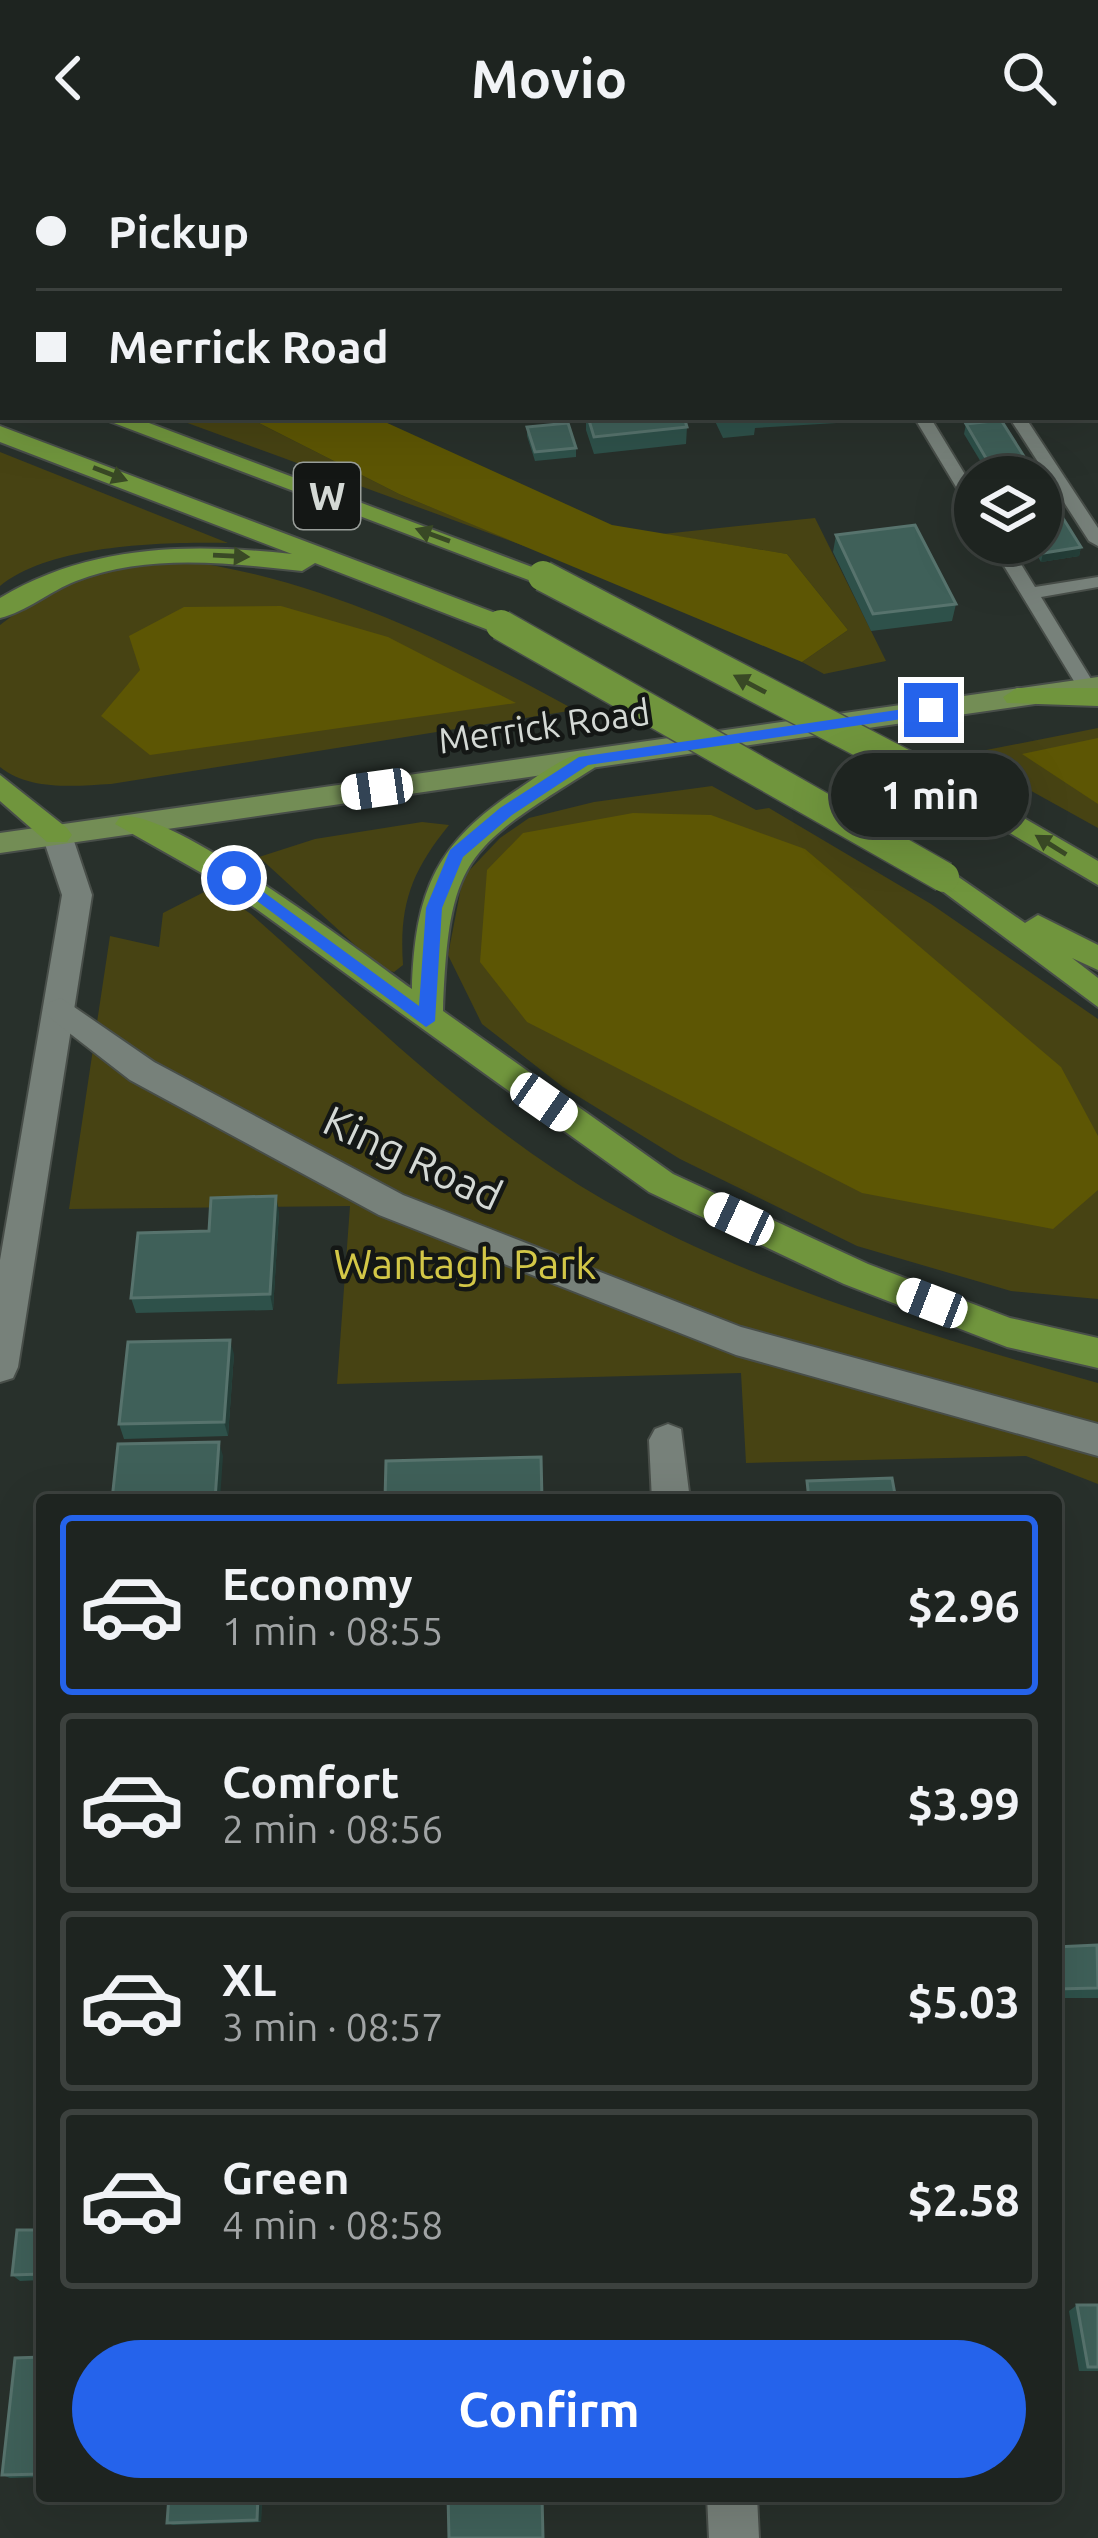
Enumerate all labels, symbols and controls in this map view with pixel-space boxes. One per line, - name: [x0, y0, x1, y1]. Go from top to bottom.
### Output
- icon: back: [36, 45, 102, 111]
- icon: search: [996, 45, 1062, 111]
- text: Movio: [471, 48, 627, 108]
- text: Pickup: [108, 206, 249, 257]
- text: Merrick Road: [108, 321, 389, 372]
- map controls: [954, 456, 1062, 564]
- button: layers: [954, 456, 1062, 564]
- road number: W: [294, 463, 360, 529]
- one-way arrow: [92, 466, 128, 485]
- one-way arrow: [414, 525, 450, 544]
- one-way arrow: [213, 547, 251, 566]
- one-way arrow: [733, 674, 768, 695]
- route end: [904, 683, 958, 737]
- street label: Merrick Road: [435, 690, 652, 761]
- callout: 1 min: [832, 752, 1030, 836]
- car: [339, 766, 415, 812]
- text: 1 min: [881, 773, 979, 816]
- one-way arrow: [1034, 835, 1067, 857]
- route start: [207, 851, 261, 905]
- car: [504, 1067, 584, 1137]
- street label: King Road: [317, 1096, 510, 1219]
- car: [699, 1187, 779, 1251]
- park label: Wantagh Park: [334, 1240, 596, 1287]
- car: [892, 1273, 972, 1333]
- icon: car: [78, 1551, 186, 1659]
- text: Economy: [222, 1558, 413, 1609]
- text: $2.96: [907, 1580, 1020, 1631]
- text: 1 min · 08:55: [222, 1609, 443, 1652]
- icon: car: [78, 1749, 186, 1857]
- text: Comfort: [222, 1756, 399, 1807]
- text: $3.99: [907, 1778, 1020, 1829]
- text: 2 min · 08:56: [222, 1807, 443, 1850]
- icon: car: [78, 1947, 186, 2055]
- text: XL: [222, 1954, 276, 2005]
- text: $5.03: [907, 1976, 1020, 2027]
- text: 3 min · 08:57: [222, 2005, 443, 2048]
- icon: car: [78, 2145, 186, 2253]
- text: Green: [222, 2152, 349, 2203]
- text: $2.58: [907, 2174, 1020, 2225]
- text: 4 min · 08:58: [222, 2203, 443, 2246]
- button: Confirm: [72, 2340, 1026, 2478]

